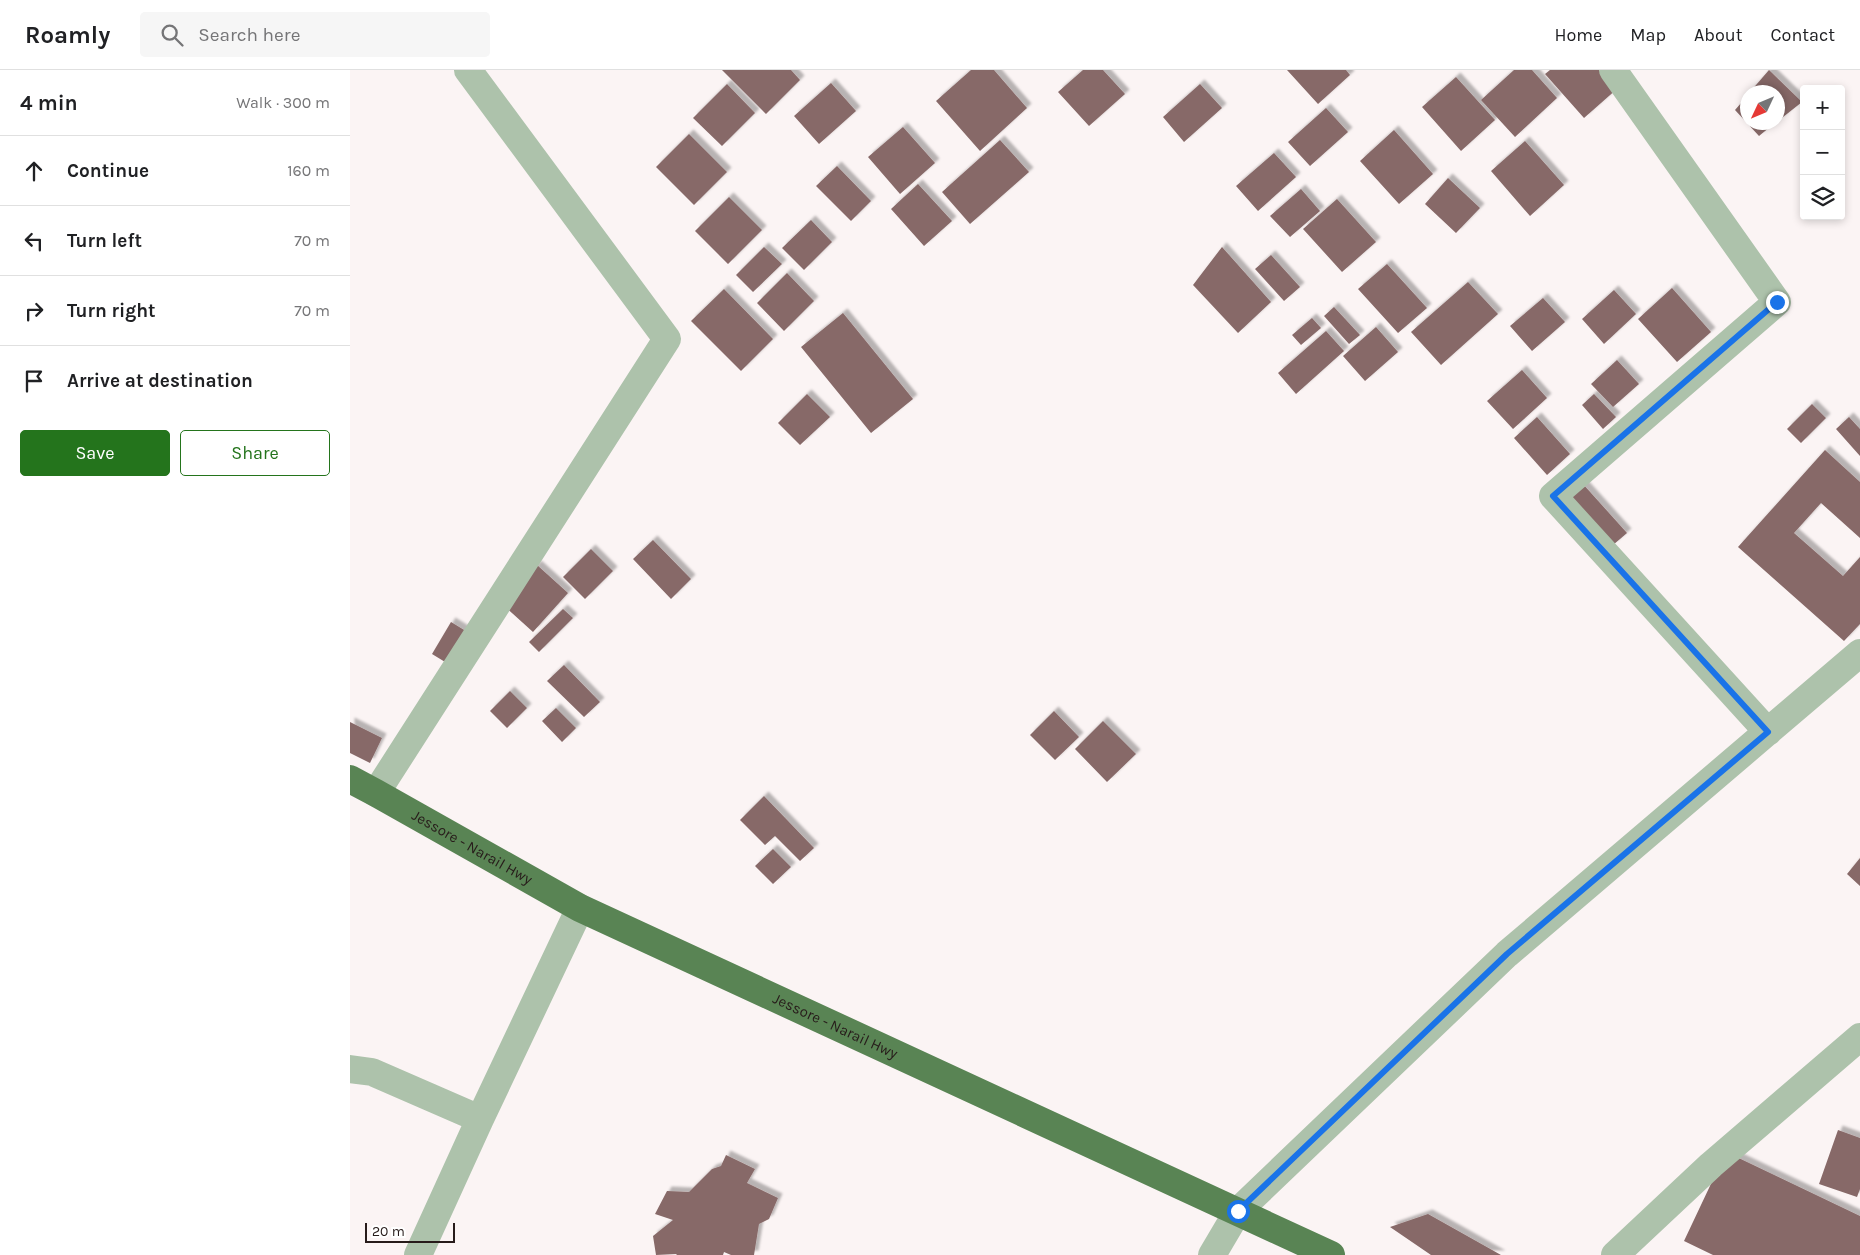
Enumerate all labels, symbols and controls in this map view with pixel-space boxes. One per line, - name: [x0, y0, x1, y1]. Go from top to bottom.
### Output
- search box: [140, 12, 490, 57]
- text: Roamly: [25, 21, 110, 49]
- icon: search: [158, 21, 186, 49]
- text: Search here: [198, 24, 300, 46]
- text: Home: [1554, 24, 1602, 46]
- text: Map: [1630, 24, 1666, 46]
- text: About: [1694, 24, 1743, 46]
- text: Contact: [1771, 24, 1835, 46]
- north arrow: [1740, 85, 1785, 130]
- map controls: [1800, 85, 1845, 220]
- button: +: [1800, 85, 1845, 130]
- text: 4 min: [20, 91, 78, 115]
- text: Walk · 300 m: [236, 93, 330, 112]
- button: −: [1800, 130, 1845, 175]
- icon: ahead: [20, 157, 48, 185]
- text: Continue: [67, 160, 149, 182]
- text: 160 m: [287, 161, 330, 180]
- button: layers: [1800, 175, 1845, 220]
- icon: left: [20, 227, 48, 255]
- text: Turn left: [67, 230, 142, 252]
- text: 70 m: [294, 231, 330, 250]
- route end: [1766, 291, 1789, 314]
- icon: right: [20, 297, 48, 325]
- text: Turn right: [67, 300, 156, 322]
- text: 70 m: [294, 301, 330, 320]
- icon: arrive: [20, 367, 48, 395]
- text: Arrive at destination: [67, 370, 253, 392]
- button: Save: [20, 430, 170, 476]
- button: Share: [180, 430, 330, 476]
- street label: Jessore - Narail Hwy: [409, 806, 536, 888]
- street label: Jessore - Narail Hwy: [770, 989, 901, 1063]
- route start: [1227, 1200, 1250, 1223]
- scale bar: [365, 1220, 455, 1243]
- text: 20 m: [372, 1223, 405, 1240]

